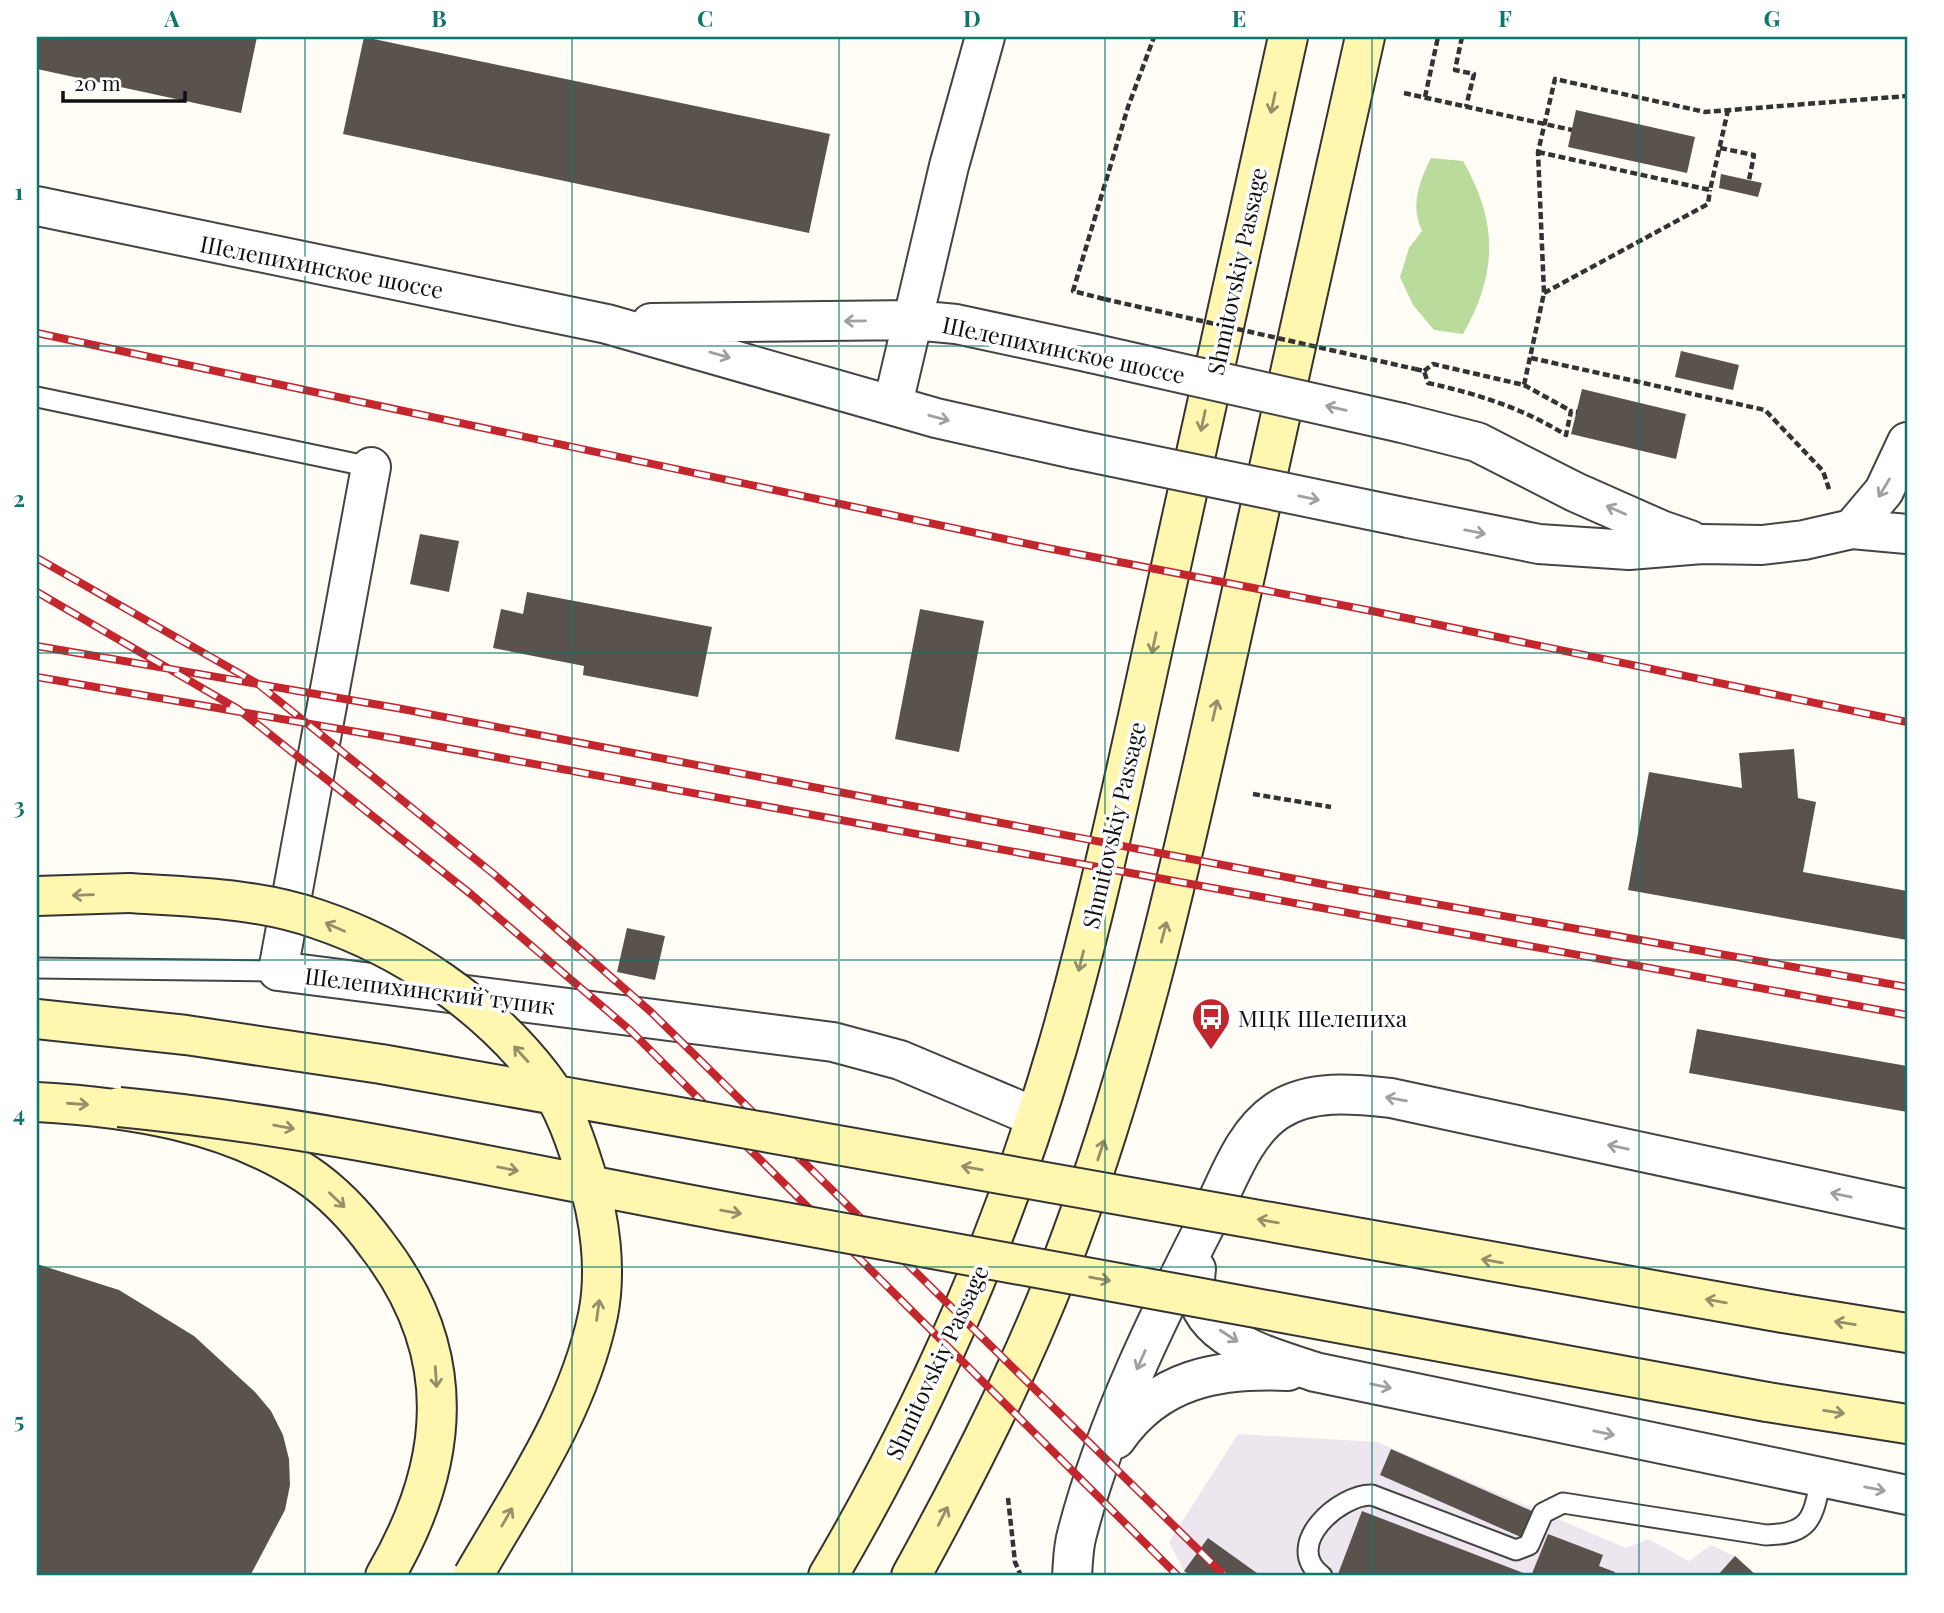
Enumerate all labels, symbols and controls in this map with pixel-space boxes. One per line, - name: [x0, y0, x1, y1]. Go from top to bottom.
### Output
- text: A: [163, 2, 180, 33]
- text: B: [431, 2, 447, 33]
- text: C: [697, 2, 713, 33]
- text: D: [963, 2, 981, 33]
- text: E: [1232, 2, 1246, 33]
- text: F: [1498, 2, 1512, 33]
- text: G: [1764, 2, 1781, 33]
- scale bar: [63, 60, 186, 104]
- text: 20 m: [74, 68, 121, 96]
- one-way arrow: [1266, 91, 1280, 114]
- street label: Shmitovskiy Passage: [1199, 164, 1273, 378]
- text: 1: [15, 175, 24, 206]
- street label: Шелепихинское шоссе: [198, 227, 446, 305]
- street label: Шелепихинское шоссе: [940, 308, 1188, 390]
- one-way arrow: [843, 314, 866, 328]
- one-way arrow: [708, 349, 731, 362]
- one-way arrow: [1325, 401, 1348, 414]
- one-way arrow: [1196, 409, 1210, 432]
- one-way arrow: [927, 412, 950, 425]
- one-way arrow: [1877, 478, 1891, 498]
- text: 2: [13, 482, 25, 513]
- one-way arrow: [1297, 491, 1320, 505]
- one-way arrow: [1606, 503, 1627, 516]
- one-way arrow: [1463, 525, 1486, 539]
- one-way arrow: [1147, 631, 1160, 654]
- one-way arrow: [1209, 699, 1222, 722]
- street label: Shmitovskiy Passage: [1074, 718, 1152, 932]
- text: 3: [13, 789, 25, 820]
- one-way arrow: [72, 888, 95, 901]
- one-way arrow: [325, 920, 347, 933]
- one-way arrow: [1158, 921, 1171, 944]
- one-way arrow: [1074, 949, 1087, 972]
- street label: Шелепихинский тупик: [303, 959, 557, 1021]
- bus stop icon: МЦК Шелепиха: [1190, 996, 1232, 1051]
- place label: МЦК Шелепиха: [1238, 1002, 1408, 1033]
- one-way arrow: [513, 1045, 529, 1063]
- one-way arrow: [1385, 1092, 1408, 1106]
- text: 4: [13, 1097, 25, 1128]
- one-way arrow: [66, 1098, 89, 1111]
- one-way arrow: [272, 1121, 295, 1134]
- one-way arrow: [1607, 1139, 1630, 1153]
- one-way arrow: [1096, 1140, 1109, 1162]
- one-way arrow: [961, 1161, 984, 1174]
- one-way arrow: [496, 1163, 519, 1176]
- one-way arrow: [1830, 1187, 1853, 1201]
- one-way arrow: [328, 1191, 345, 1208]
- one-way arrow: [719, 1206, 742, 1219]
- one-way arrow: [1257, 1214, 1280, 1227]
- one-way arrow: [1481, 1254, 1504, 1267]
- street label: Shmitovskiy Passage: [877, 1260, 995, 1464]
- one-way arrow: [1088, 1273, 1110, 1287]
- one-way arrow: [1705, 1294, 1728, 1307]
- one-way arrow: [591, 1299, 604, 1322]
- one-way arrow: [1834, 1316, 1857, 1329]
- one-way arrow: [1218, 1330, 1238, 1344]
- one-way arrow: [1134, 1349, 1147, 1371]
- one-way arrow: [430, 1365, 443, 1388]
- one-way arrow: [1369, 1379, 1392, 1393]
- text: 5: [14, 1404, 24, 1435]
- one-way arrow: [1822, 1406, 1845, 1419]
- one-way arrow: [1592, 1426, 1615, 1440]
- one-way arrow: [1863, 1483, 1886, 1496]
- one-way arrow: [937, 1506, 951, 1527]
- one-way arrow: [501, 1507, 515, 1527]

